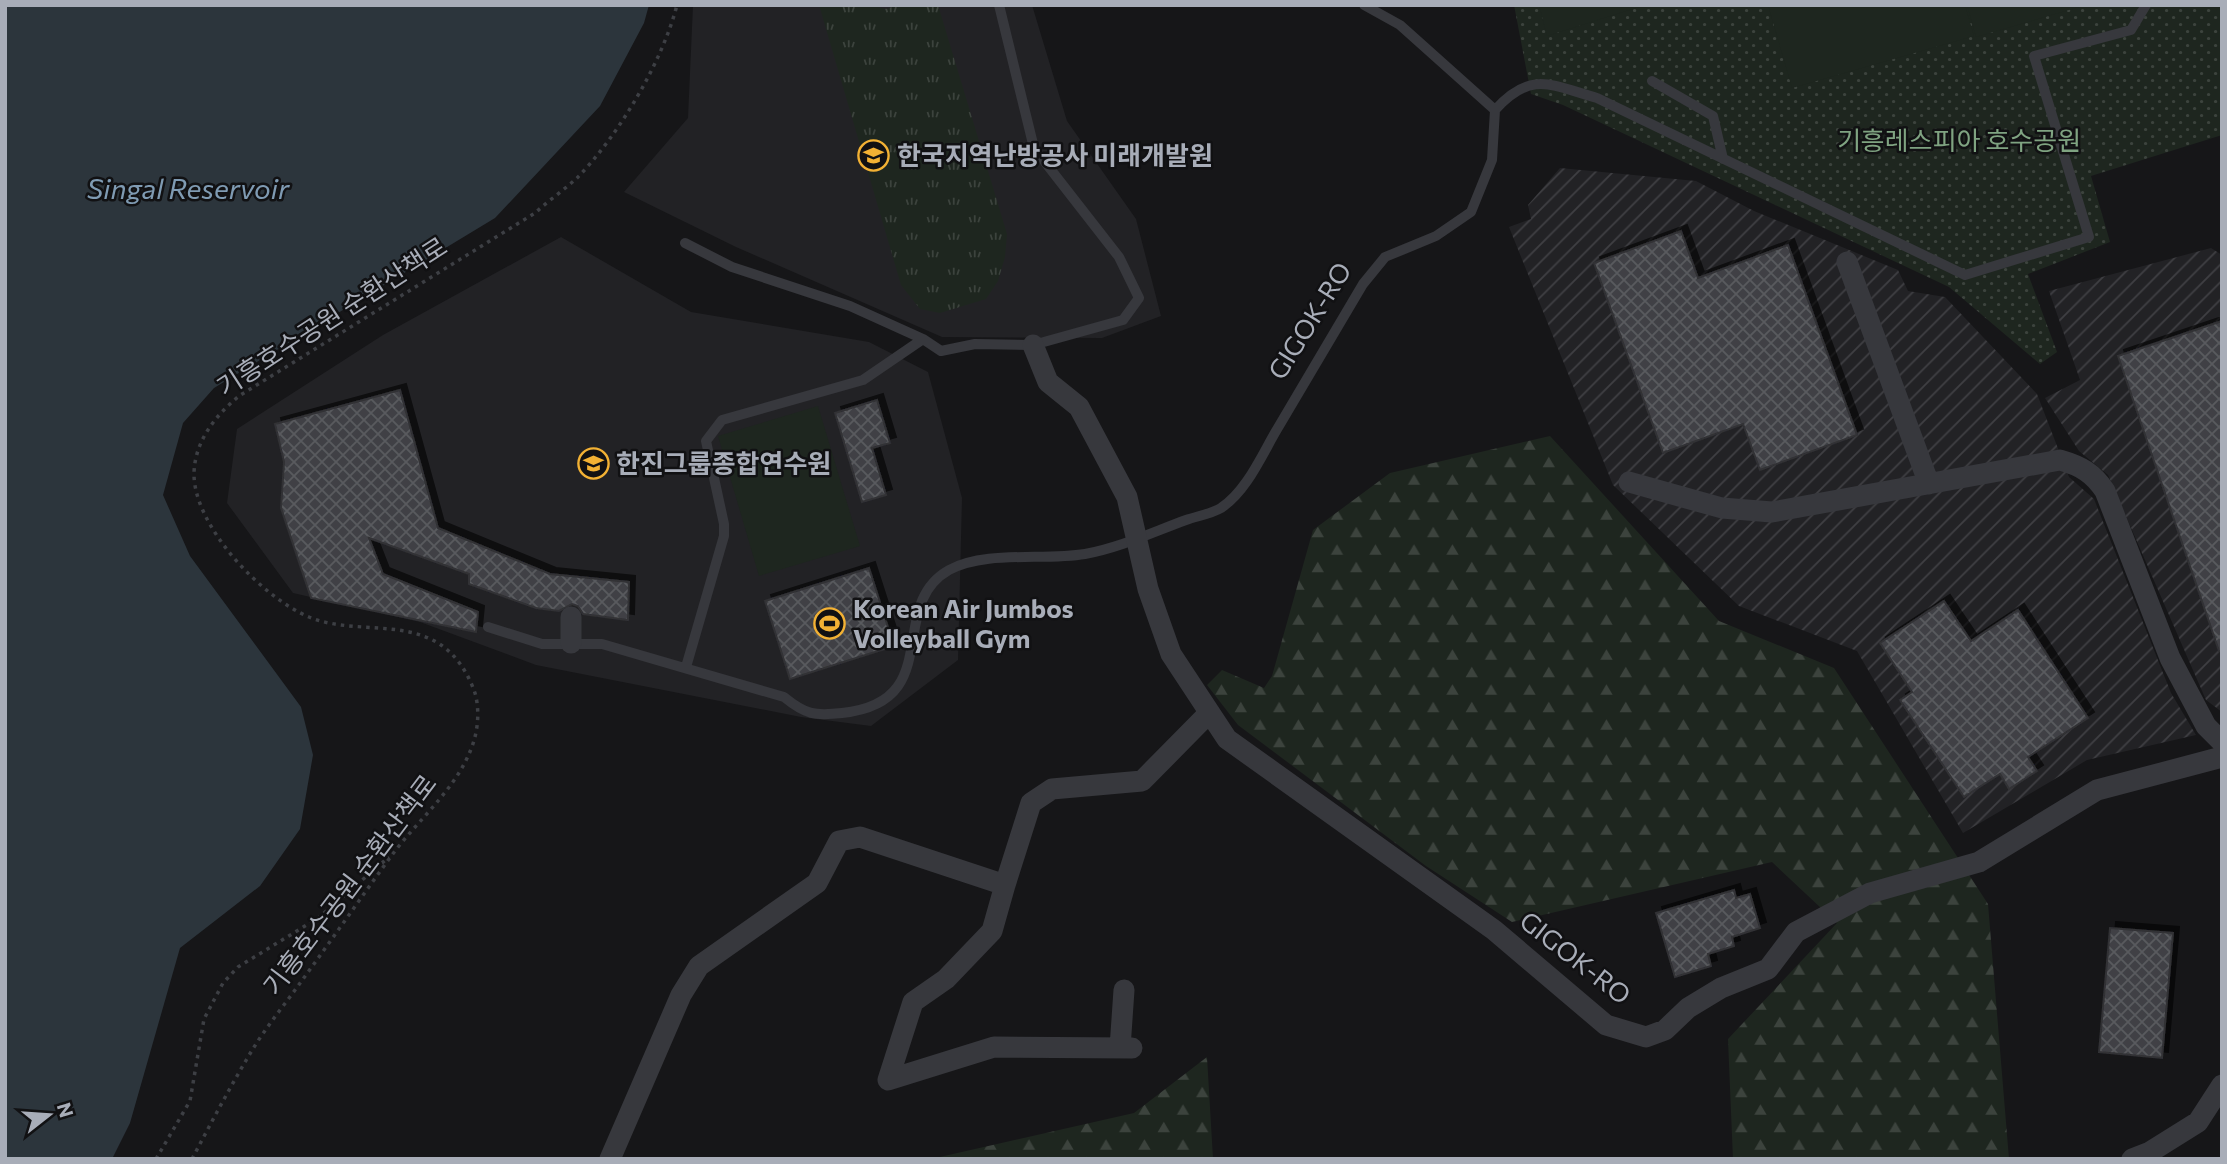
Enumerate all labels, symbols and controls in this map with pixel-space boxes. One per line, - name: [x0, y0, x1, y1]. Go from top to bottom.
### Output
- park label: 기흥레스피아 호수공원: [1837, 124, 2081, 155]
- school or university icon: 한국지역난방공사 미래개발원: [857, 139, 891, 173]
- place label: 한국지역난방공사 미래개발원: [897, 139, 1213, 170]
- water label: Singal Reservoir: [87, 171, 290, 205]
- street label: 기흥호수공원 순환산책로: [210, 230, 452, 402]
- street label: GIGOK-RO: [1261, 256, 1357, 384]
- school or university icon: 한진그룹종합연수원: [576, 447, 610, 481]
- place label: 한진그룹종합연수원: [616, 447, 831, 478]
- place label: Korean Air Jumbos Volleyball Gym: [853, 592, 1074, 653]
- sports icon: Korean Air Jumbos Volleyball Gym: [813, 607, 847, 641]
- street label: 기흥호수공원 순환산책로: [256, 768, 442, 1000]
- street label: GIGOK-RO: [1514, 904, 1637, 1010]
- north arrow: [14, 1080, 84, 1150]
- text: N: [53, 1100, 79, 1120]

